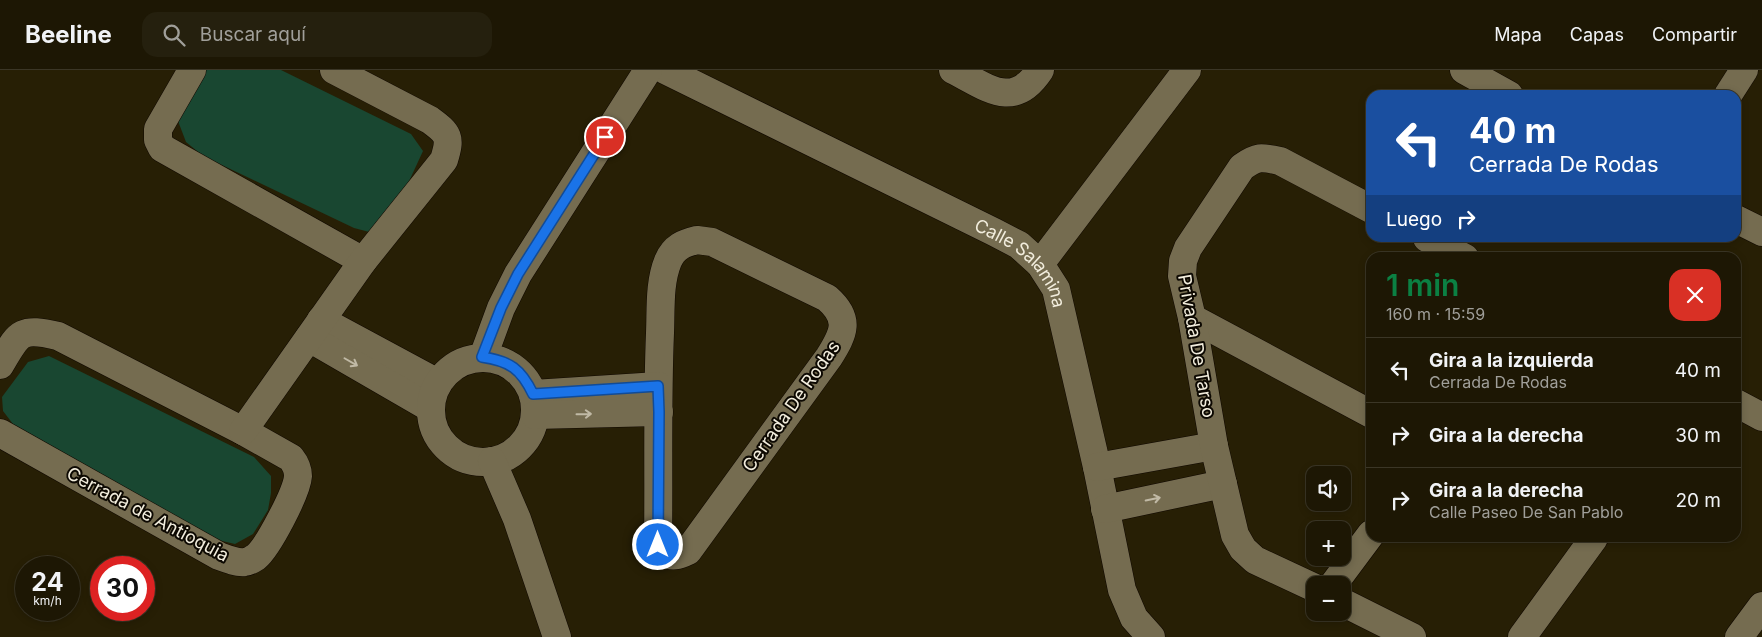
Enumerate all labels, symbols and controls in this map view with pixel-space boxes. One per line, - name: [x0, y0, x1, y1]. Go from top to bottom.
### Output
- search box: [142, 12, 492, 57]
- text: Beeline: [25, 20, 112, 49]
- icon: search: [160, 21, 188, 49]
- text: Buscar aquí: [200, 23, 306, 46]
- text: Mapa: [1494, 24, 1542, 45]
- text: Capas: [1570, 24, 1624, 45]
- text: Compartir: [1652, 24, 1737, 45]
- text: 40 m: [1469, 109, 1557, 151]
- icon: left: [1386, 110, 1451, 175]
- pin: [584, 116, 626, 158]
- icon: arrive: [591, 123, 619, 151]
- text: Cerrada De Rodas: [1469, 151, 1659, 177]
- icon: right: [1452, 205, 1480, 233]
- text: Luego: [1386, 208, 1442, 231]
- street label: Calle Salamina: [971, 214, 1070, 309]
- text: 1 min: [1386, 267, 1459, 303]
- button: close: [1669, 269, 1721, 321]
- street label: Privada De Tarso: [1174, 273, 1220, 419]
- text: 160 m · 15:59: [1386, 304, 1485, 324]
- street label: Cerrada De Rodas: [738, 336, 844, 476]
- text: Gira a la izquierda: [1429, 349, 1594, 372]
- icon: left: [1386, 356, 1414, 384]
- one-way arrow: [344, 357, 359, 367]
- text: 40 m: [1675, 359, 1721, 382]
- text: Cerrada De Rodas: [1429, 372, 1567, 392]
- one-way arrow: [576, 409, 592, 419]
- icon: right: [1386, 421, 1414, 449]
- text: Gira a la derecha: [1429, 424, 1584, 447]
- text: 30 m: [1675, 424, 1721, 447]
- street label: Cerrada de Antioquia: [63, 462, 233, 566]
- map controls: [1306, 466, 1351, 621]
- button: sound: [1306, 466, 1351, 511]
- text: Gira a la derecha: [1429, 479, 1584, 502]
- icon: right: [1386, 486, 1414, 514]
- text: 20 m: [1675, 489, 1721, 512]
- one-way arrow: [1145, 494, 1161, 503]
- text: Calle Paseo De San Pablo: [1429, 502, 1623, 522]
- position arrow: [631, 518, 683, 570]
- button: +: [1306, 521, 1351, 566]
- speed limit sign: 30: [90, 556, 155, 621]
- text: 24: [31, 567, 64, 597]
- button: −: [1306, 576, 1351, 621]
- text: km/h: [33, 593, 62, 608]

